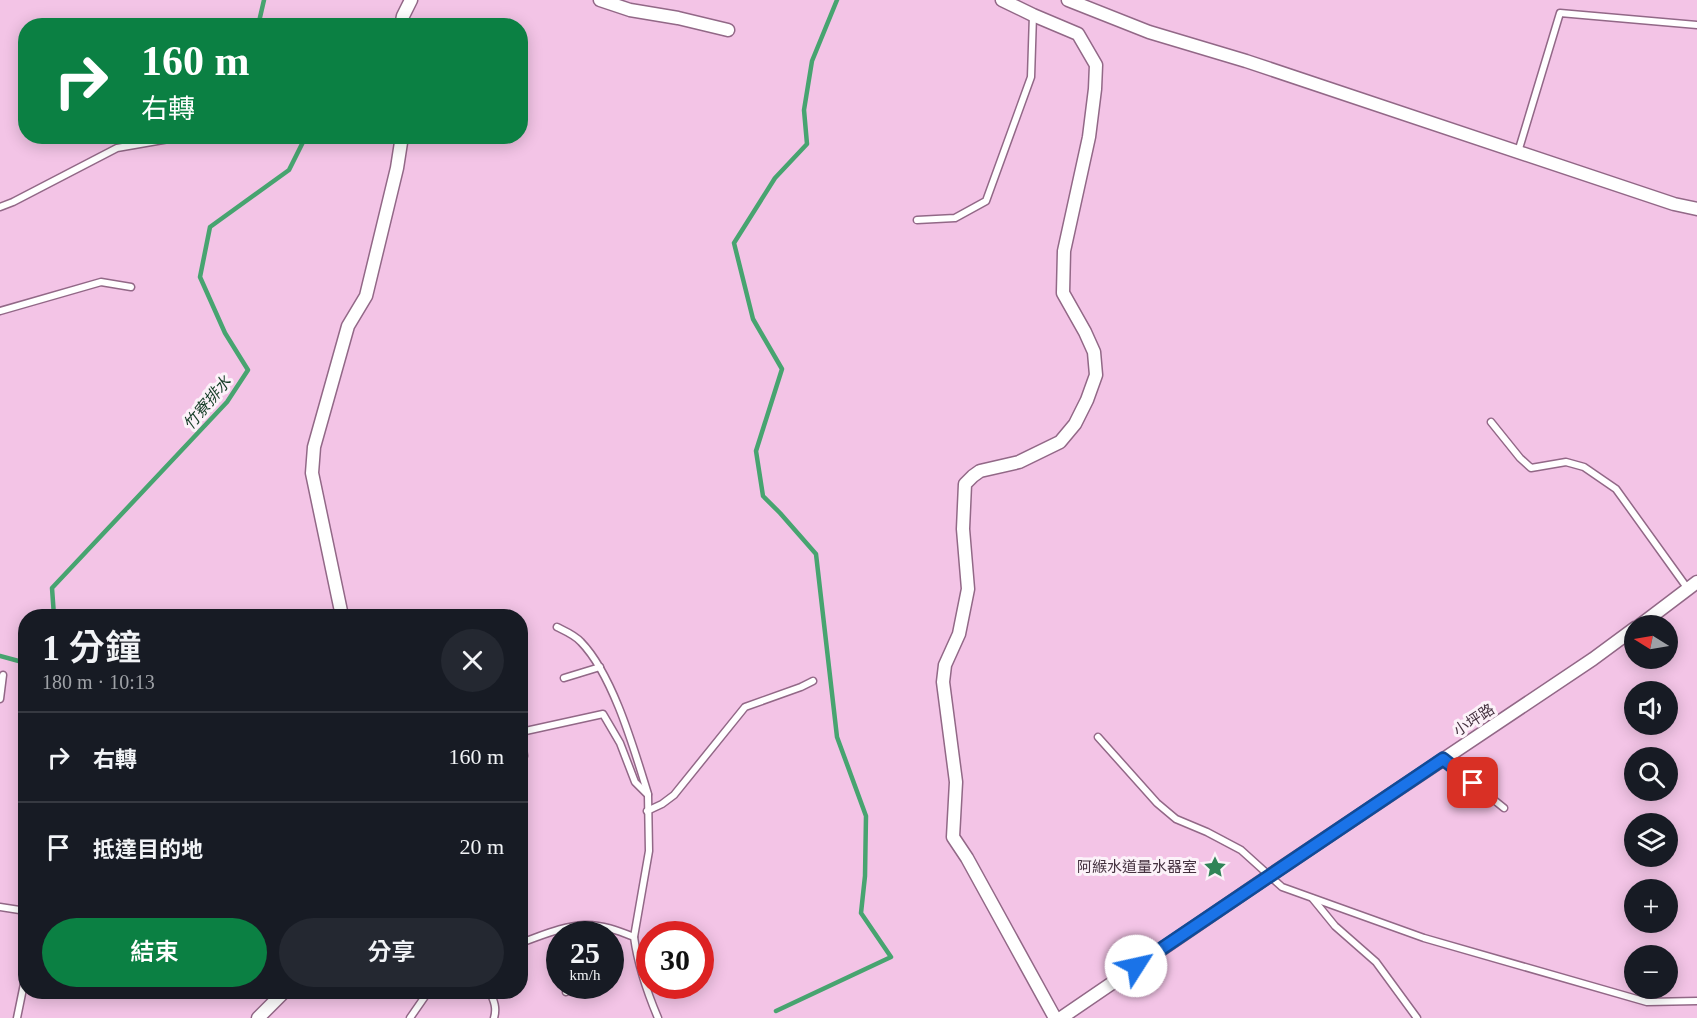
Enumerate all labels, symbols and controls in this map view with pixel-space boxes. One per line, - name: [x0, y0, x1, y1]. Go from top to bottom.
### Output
- text: 160 m: [141, 38, 250, 84]
- icon: right: [42, 42, 120, 120]
- text: 右轉: [141, 94, 195, 124]
- water label: 竹寮排水: [180, 372, 235, 433]
- north arrow: [1624, 615, 1678, 669]
- map controls: [1624, 615, 1678, 999]
- text: 1 分鐘: [42, 628, 141, 668]
- button: close: [441, 629, 504, 692]
- text: 180 m · 10:13: [42, 671, 155, 693]
- button: sound: [1624, 681, 1678, 735]
- street label: 小坪路: [1451, 701, 1497, 739]
- icon: right: [42, 741, 75, 774]
- text: 160 m: [448, 744, 504, 769]
- text: 右轉: [93, 747, 137, 772]
- button: search: [1624, 747, 1678, 801]
- pin: [1447, 757, 1498, 808]
- icon: arrive: [1456, 766, 1489, 799]
- button: layers: [1624, 813, 1678, 867]
- icon: arrive: [42, 831, 75, 864]
- text: 20 m: [459, 834, 504, 859]
- text: 抵達目的地: [93, 837, 203, 862]
- place icon: 阿緱水道量水器室: [1202, 854, 1228, 880]
- place label: 阿緱水道量水器室: [1077, 859, 1197, 875]
- button: +: [1624, 879, 1678, 933]
- button: 結束: [42, 918, 267, 987]
- button: 分享: [279, 918, 504, 987]
- speed limit sign: 30: [636, 921, 714, 999]
- position arrow: [1104, 934, 1168, 998]
- text: 25: [570, 936, 600, 969]
- button: −: [1624, 945, 1678, 999]
- text: km/h: [570, 967, 600, 983]

